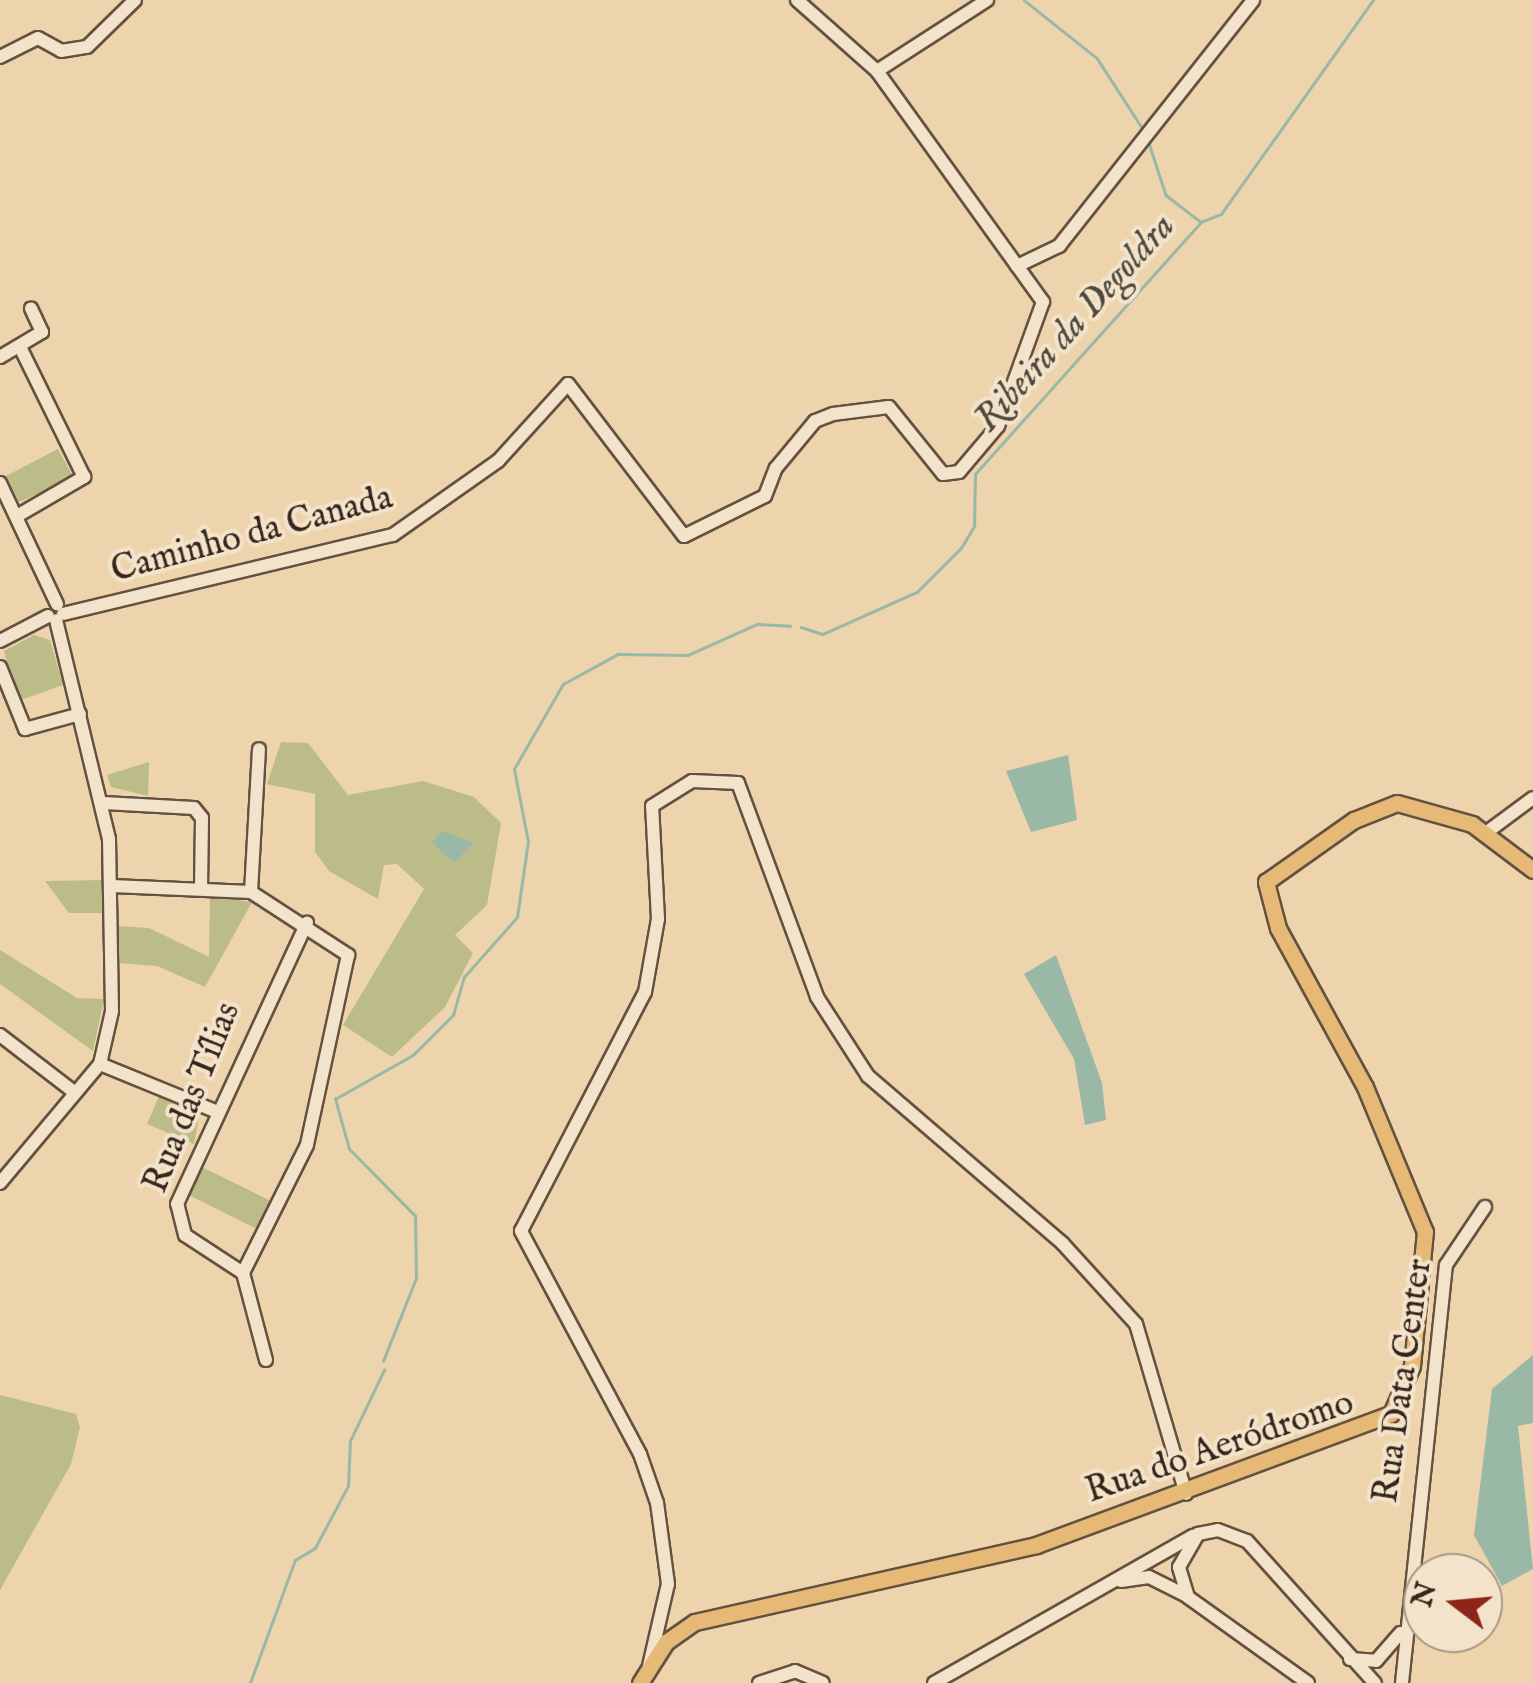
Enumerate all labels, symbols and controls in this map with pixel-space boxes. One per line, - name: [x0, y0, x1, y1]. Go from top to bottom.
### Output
- water label: Ribeira da Degoldra: [966, 205, 1186, 443]
- street label: Caminho da Canada: [107, 477, 397, 593]
- street label: Rua das Tílias: [136, 997, 250, 1199]
- street label: Rua Data Center: [1366, 1256, 1442, 1506]
- street label: Rua do Aeródromo: [1081, 1383, 1359, 1513]
- north arrow: [1403, 1553, 1503, 1653]
- text: N: [1405, 1579, 1446, 1612]

